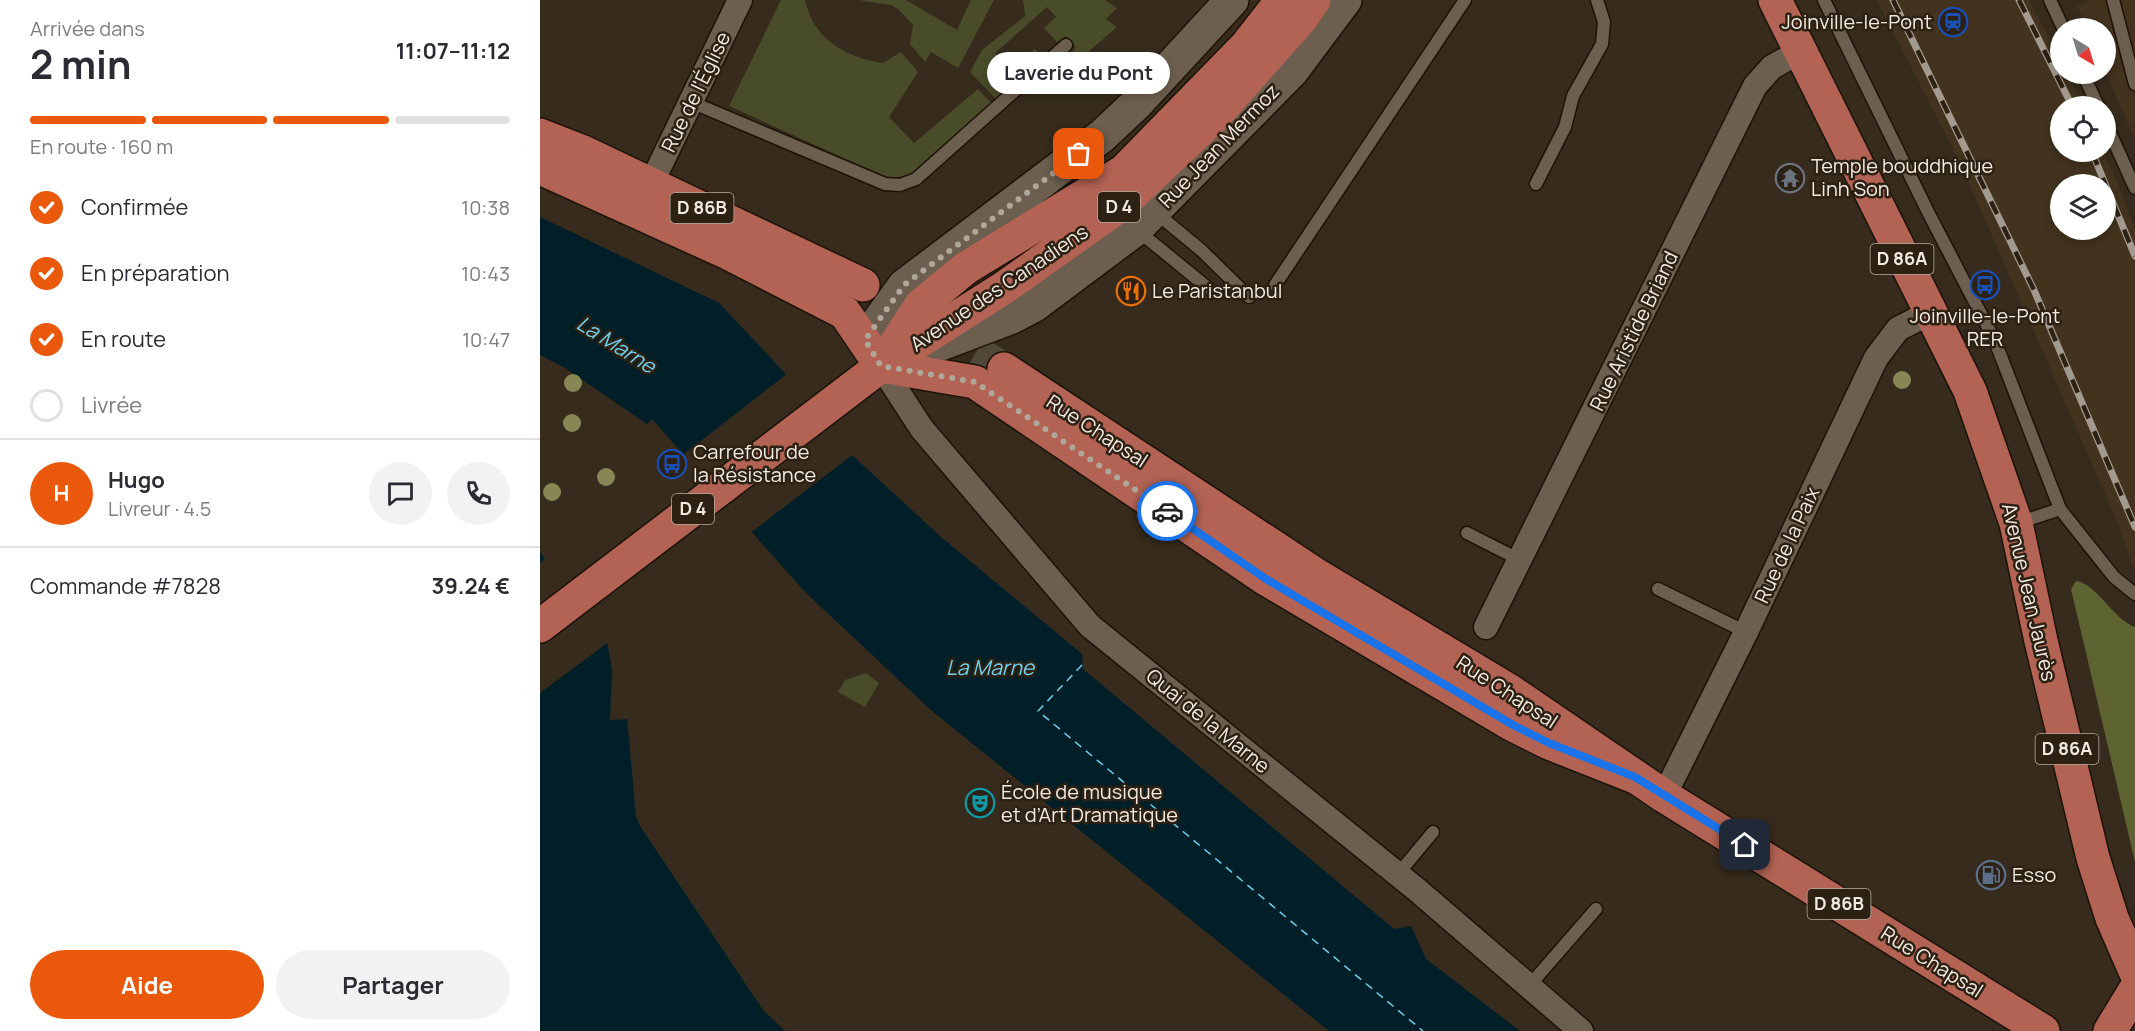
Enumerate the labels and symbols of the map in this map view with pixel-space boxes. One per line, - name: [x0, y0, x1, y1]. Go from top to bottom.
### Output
- station icon: Joinville-le-Pont: [1937, 6, 1969, 38]
- place label: Joinville-le-Pont: [1782, 8, 1932, 35]
- north arrow: [2050, 18, 2116, 84]
- street label: Rue de l'Église: [655, 27, 736, 156]
- callout: Laverie du Pont: [988, 52, 1170, 94]
- street label: Rue Jean Mermoz: [1152, 78, 1285, 213]
- pin: [1053, 128, 1104, 179]
- place label: Temple bouddhique Linh Son: [1811, 152, 1993, 202]
- temple icon: Temple bouddhique Linh Son: [1774, 162, 1806, 194]
- road number: D 4: [1098, 192, 1140, 222]
- road number: D 86B: [670, 193, 734, 223]
- street label: Avenue des Canadiens: [904, 218, 1093, 357]
- road number: D 86A: [1870, 244, 1934, 274]
- street label: Rue Aristide Briand: [1583, 246, 1684, 415]
- bus stop icon: Joinville-le-Pont RER: [1969, 269, 2001, 301]
- restaurant icon: Le Paristanbul: [1115, 275, 1147, 307]
- place label: Le Paristanbul: [1152, 277, 1282, 304]
- place label: Joinville-le-Pont RER: [1910, 302, 2060, 352]
- water label: La Marne: [572, 309, 663, 380]
- street label: Rue Chapsal: [1041, 388, 1153, 473]
- place label: Carrefour de la Résistance: [693, 438, 816, 488]
- bus stop icon: Carrefour de la Résistance: [656, 448, 688, 480]
- courier: [1137, 481, 1197, 541]
- street label: Rue de la Paix: [1748, 482, 1825, 607]
- road number: D 4: [672, 494, 714, 524]
- street label: Avenue Jean Jaurès: [1996, 500, 2063, 684]
- street label: Rue Chapsal: [1451, 649, 1563, 734]
- water label: La Marne: [946, 653, 1036, 681]
- street label: Quai de la Marne: [1141, 662, 1276, 779]
- road number: D 86A: [2036, 734, 2098, 764]
- place label: École de musique et d’Art Dramatique: [1001, 778, 1178, 828]
- theatre icon: École de musique et d’Art Dramatique: [964, 787, 996, 819]
- pin: [1719, 819, 1770, 870]
- fuel station icon: Esso: [1975, 859, 2007, 891]
- place label: Esso: [2012, 861, 2056, 888]
- road number: D 86B: [1808, 889, 1870, 919]
- street label: Rue Chapsal: [1876, 920, 1988, 1004]

